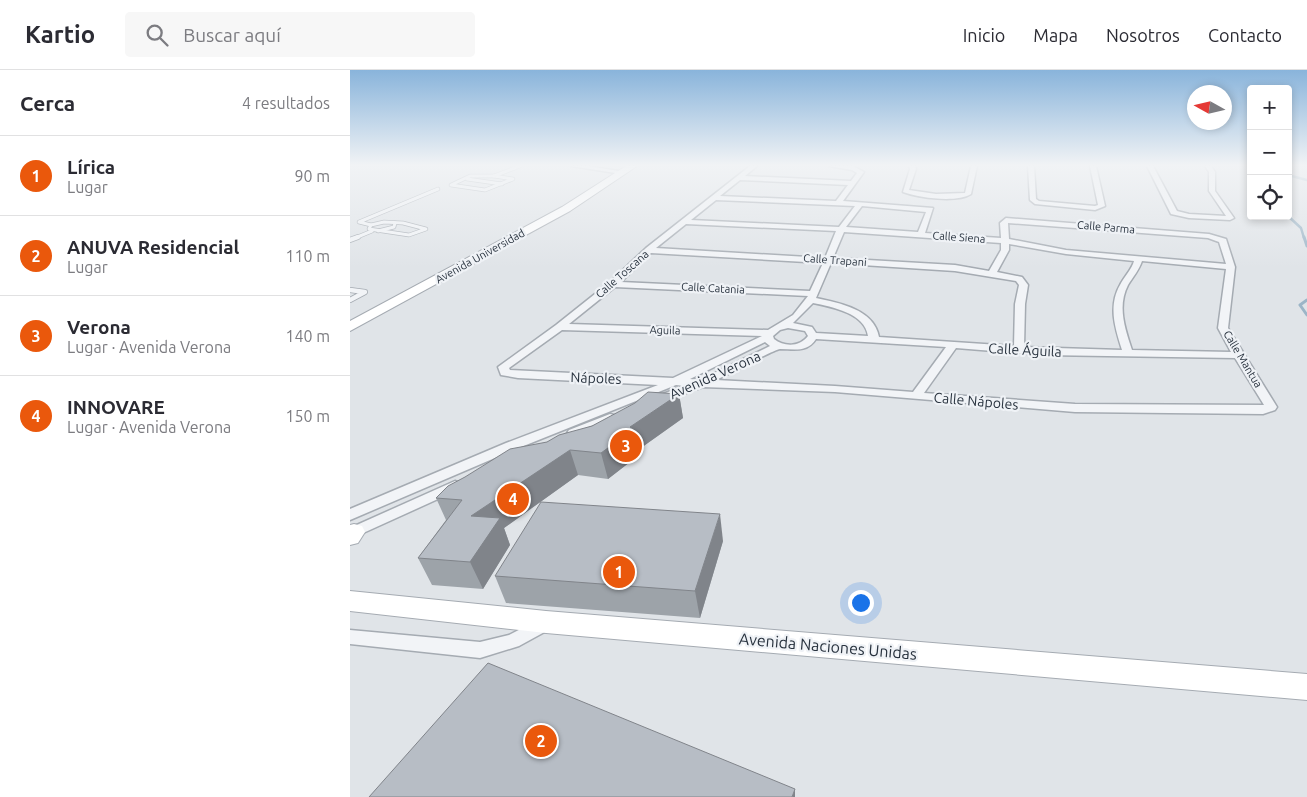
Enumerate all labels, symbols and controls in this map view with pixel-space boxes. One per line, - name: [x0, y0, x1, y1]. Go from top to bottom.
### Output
- search box: [125, 12, 475, 57]
- text: Kartio: [25, 21, 95, 48]
- icon: search: [143, 21, 171, 49]
- text: Buscar aquí: [183, 24, 281, 46]
- text: Inicio: [963, 25, 1005, 45]
- text: Mapa: [1033, 25, 1078, 45]
- text: Nosotros: [1106, 25, 1180, 45]
- text: Contacto: [1208, 25, 1282, 45]
- north arrow: [1187, 85, 1232, 130]
- map controls: [1247, 85, 1292, 220]
- button: +: [1247, 85, 1292, 130]
- text: Cerca: [20, 91, 75, 115]
- text: 4 resultados: [242, 94, 330, 112]
- button: −: [1247, 130, 1292, 175]
- text: Lírica: [67, 156, 115, 178]
- text: 1: [31, 167, 41, 185]
- text: 90 m: [294, 167, 330, 185]
- button: locate: [1247, 175, 1292, 220]
- text: Lugar: [67, 178, 108, 196]
- street label: Calle Parma: [1076, 218, 1136, 236]
- street label: Avenida Universidad: [433, 227, 527, 285]
- street label: Calle Siena: [932, 229, 986, 245]
- text: ANUVA Residencial: [67, 236, 239, 258]
- text: 2: [31, 247, 41, 265]
- text: 110 m: [285, 247, 330, 265]
- street label: Calle Toscana: [593, 248, 651, 300]
- street label: Calle Trapani: [803, 252, 867, 268]
- text: Lugar: [67, 258, 108, 276]
- street label: Calle Catania: [681, 280, 745, 296]
- text: Verona: [67, 316, 131, 338]
- street label: Aguila: [649, 323, 681, 337]
- text: 3: [31, 327, 41, 345]
- text: 140 m: [285, 327, 330, 345]
- street label: Calle Mantua: [1221, 328, 1265, 390]
- text: Lugar · Avenida Verona: [67, 338, 231, 356]
- street label: Calle Águila: [988, 339, 1062, 360]
- street label: Avenida Verona: [667, 348, 763, 402]
- street label: Nápoles: [570, 369, 622, 387]
- street label: Calle Nápoles: [933, 389, 1019, 413]
- text: INNOVARE: [67, 396, 165, 418]
- text: 4: [31, 407, 41, 425]
- text: 150 m: [285, 407, 330, 425]
- text: Lugar · Avenida Verona: [67, 418, 231, 436]
- pin: 3: [610, 427, 642, 465]
- pin: 4: [497, 480, 529, 518]
- pin: 1: [603, 553, 635, 591]
- your location: [848, 590, 874, 616]
- street label: Avenida Naciones Unidas: [738, 629, 918, 663]
- pin: 2: [525, 722, 557, 760]

